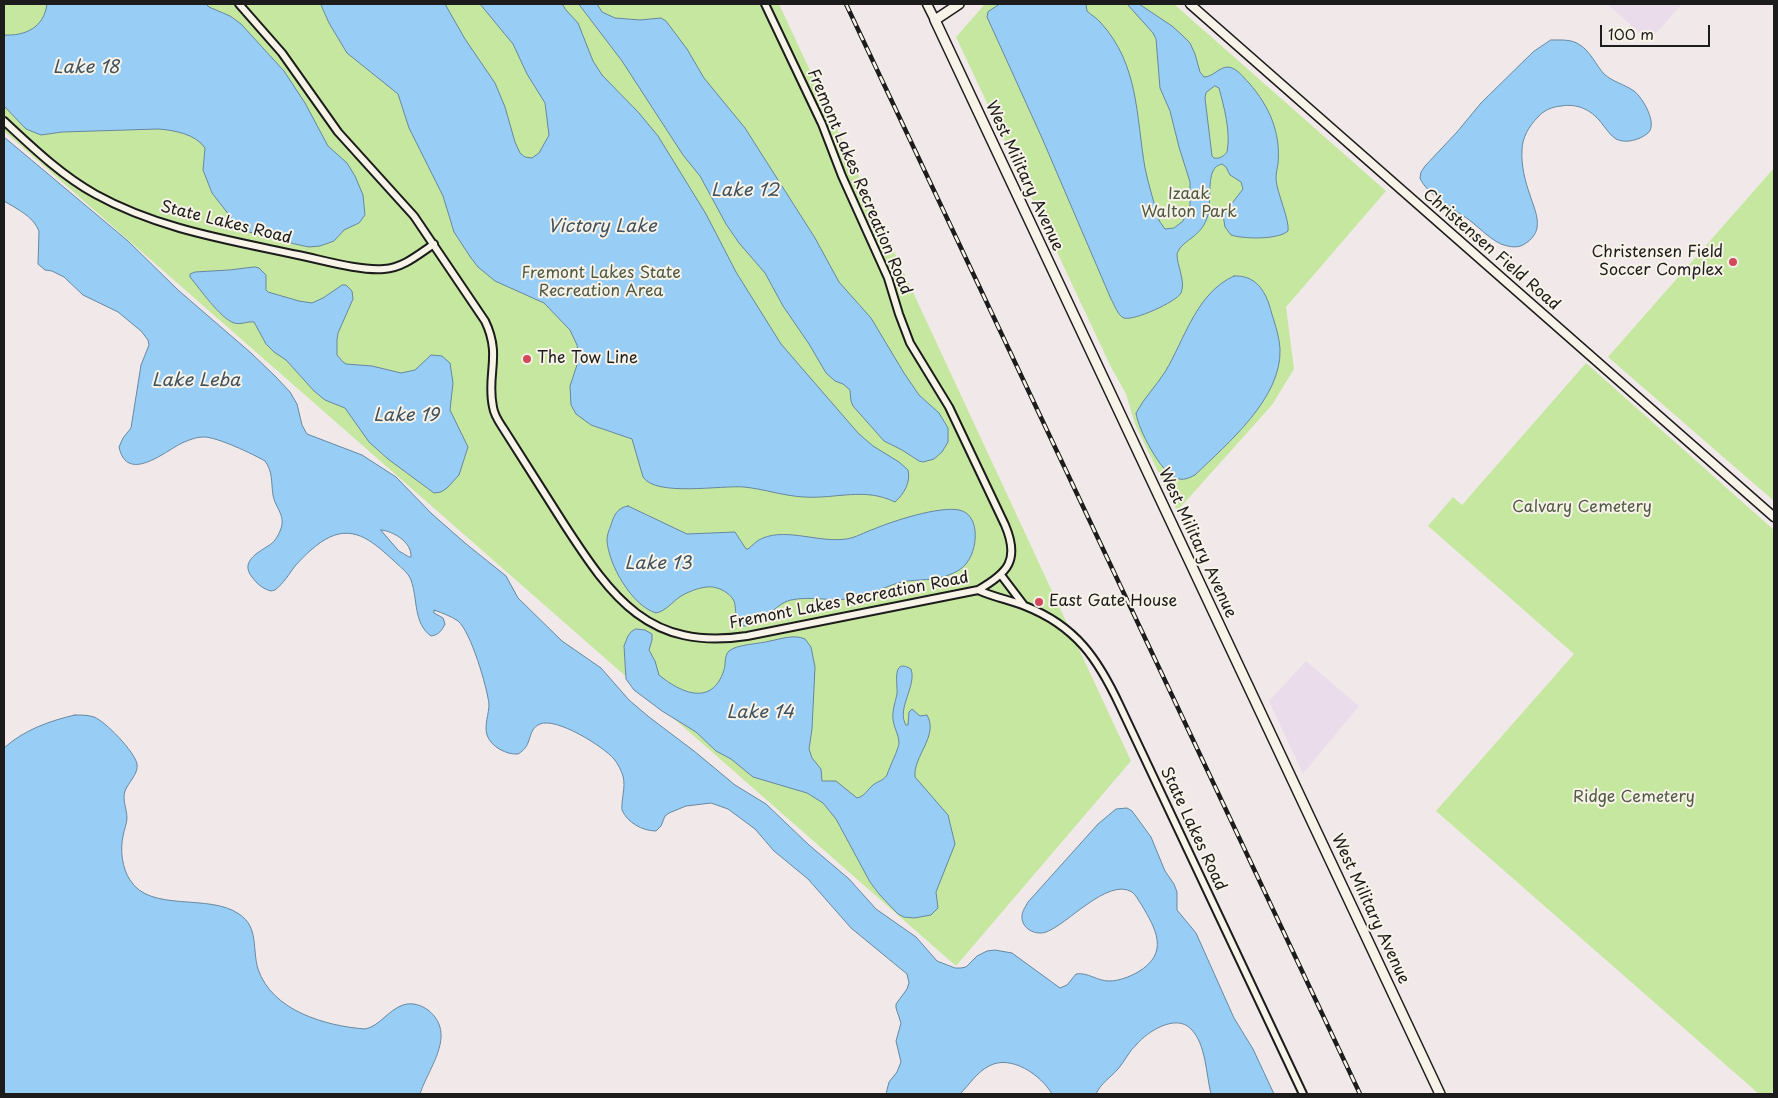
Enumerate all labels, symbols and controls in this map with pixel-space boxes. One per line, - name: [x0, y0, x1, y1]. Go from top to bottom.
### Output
- scale bar: [1603, 15, 1713, 47]
- text: 100 m: [1608, 22, 1654, 45]
- water label: Lake 18: [53, 57, 119, 79]
- street label: Fremont Lakes Recreation Road: [803, 66, 915, 298]
- street label: West Military Avenue: [981, 98, 1067, 254]
- water label: Lake 12: [711, 180, 779, 202]
- park label: Izaak Walton Park: [1141, 185, 1237, 223]
- street label: Christensen Field Road: [1419, 185, 1563, 315]
- street label: State Lakes Road: [158, 197, 294, 249]
- water label: Victory Lake: [547, 216, 657, 238]
- place label: Christensen Field Soccer Complex: [1592, 243, 1723, 281]
- marker: Christensen Field Soccer Complex: [1727, 256, 1739, 268]
- park label: Fremont Lakes State Recreation Area: [521, 264, 681, 302]
- place label: The Tow Line: [537, 349, 638, 369]
- marker: The Tow Line: [521, 353, 533, 365]
- water label: Lake Leba: [152, 370, 240, 392]
- water label: Lake 19: [373, 405, 439, 427]
- street label: West Military Avenue: [1154, 465, 1240, 621]
- park label: Calvary Cemetery: [1512, 498, 1652, 518]
- water label: Lake 13: [624, 553, 692, 575]
- street label: Fremont Lakes Recreation Road: [728, 568, 970, 634]
- place label: East Gate House: [1049, 592, 1177, 612]
- marker: East Gate House: [1033, 596, 1045, 608]
- water label: Lake 14: [726, 702, 794, 724]
- street label: State Lakes Road: [1156, 764, 1230, 894]
- park label: Ridge Cemetery: [1573, 788, 1695, 808]
- street label: West Military Avenue: [1327, 831, 1413, 987]

